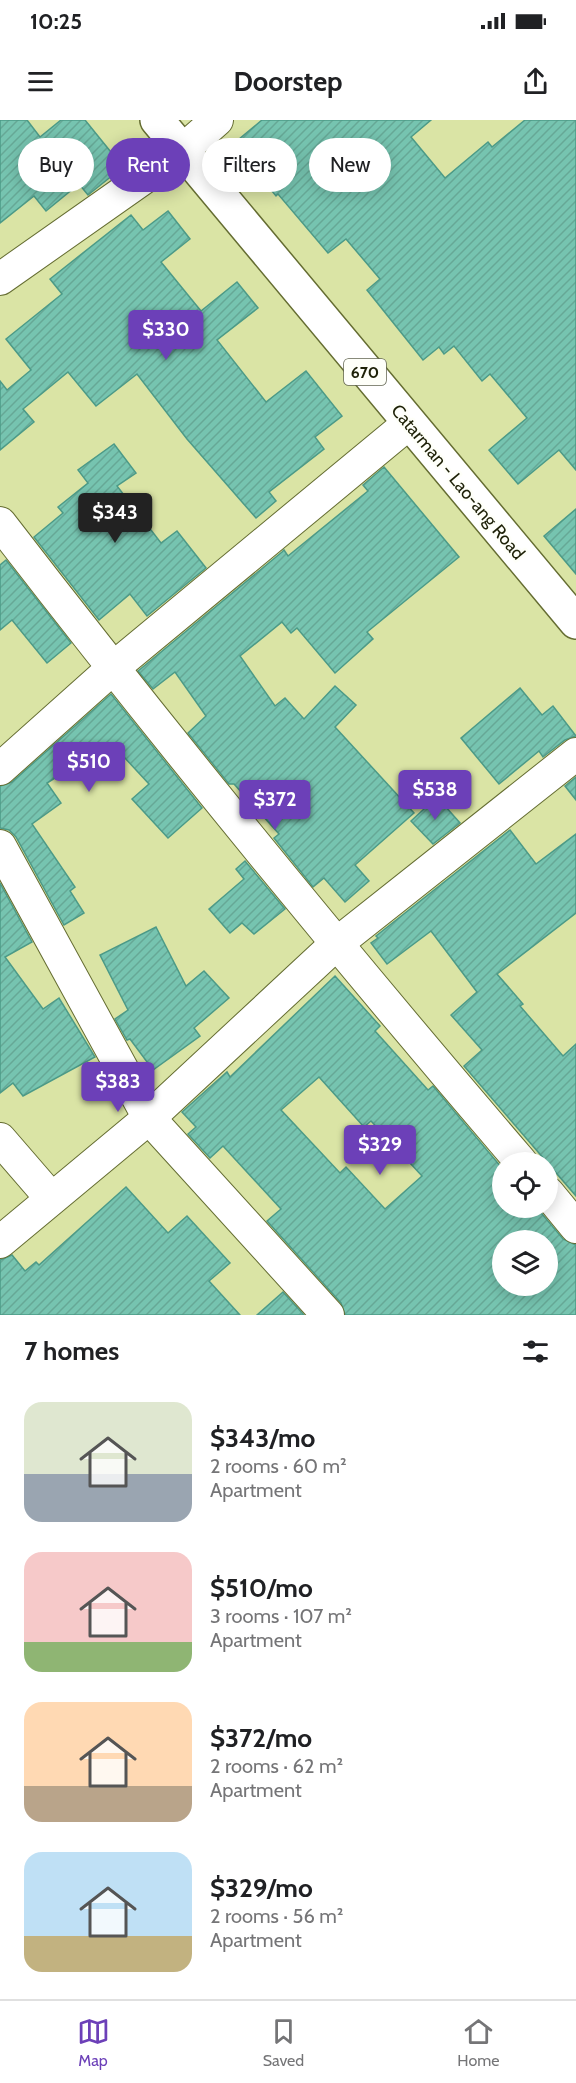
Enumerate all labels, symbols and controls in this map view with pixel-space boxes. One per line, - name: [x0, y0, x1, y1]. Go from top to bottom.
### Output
- text: 10:25: [30, 8, 82, 35]
- icon: menu: [24, 65, 57, 98]
- text: Doorstep: [233, 65, 343, 98]
- icon: share: [519, 65, 552, 98]
- chip: Buy: [18, 138, 94, 192]
- chip: Rent: [106, 138, 190, 192]
- chip: Filters: [202, 138, 297, 192]
- chip: New: [309, 138, 391, 192]
- pin: $330: [130, 310, 202, 361]
- text: $330: [142, 317, 190, 341]
- road number: 670: [344, 359, 386, 385]
- street label: Catarman - Lao-ang Road: [387, 400, 529, 564]
- pin: $343: [79, 493, 151, 544]
- text: $343: [92, 500, 138, 524]
- pin: $510: [53, 742, 125, 793]
- text: $510: [67, 749, 111, 773]
- pin: $538: [399, 770, 471, 821]
- text: $538: [412, 777, 458, 801]
- pin: $372: [239, 780, 311, 831]
- text: $372: [253, 787, 297, 811]
- pin: $383: [82, 1062, 154, 1113]
- text: $383: [95, 1069, 141, 1093]
- pin: $329: [344, 1125, 416, 1176]
- text: $329: [358, 1132, 402, 1156]
- map controls: [492, 1152, 558, 1296]
- button: locate: [492, 1152, 558, 1218]
- button: layers: [492, 1230, 558, 1296]
- text: 7 homes: [24, 1335, 119, 1367]
- icon: filters: [519, 1335, 552, 1368]
- text: $343/mo: [210, 1422, 315, 1454]
- icon: home: [72, 1426, 144, 1498]
- text: 2 rooms · 60 m²: [210, 1454, 347, 1478]
- text: Apartment: [210, 1478, 302, 1502]
- text: $510/mo: [210, 1572, 313, 1604]
- icon: home: [72, 1576, 144, 1648]
- text: 3 rooms · 107 m²: [210, 1604, 352, 1628]
- text: Apartment: [210, 1628, 302, 1652]
- text: $372/mo: [210, 1722, 312, 1754]
- icon: home: [72, 1726, 144, 1798]
- text: 2 rooms · 62 m²: [210, 1754, 343, 1778]
- text: Apartment: [210, 1778, 302, 1802]
- text: $329/mo: [210, 1872, 313, 1904]
- icon: home: [72, 1876, 144, 1948]
- text: 2 rooms · 56 m²: [210, 1904, 343, 1928]
- text: Apartment: [210, 1928, 302, 1952]
- tab: Map: [77, 2015, 110, 2070]
- tab: Saved: [263, 2015, 304, 2070]
- tab: Home: [457, 2015, 499, 2070]

